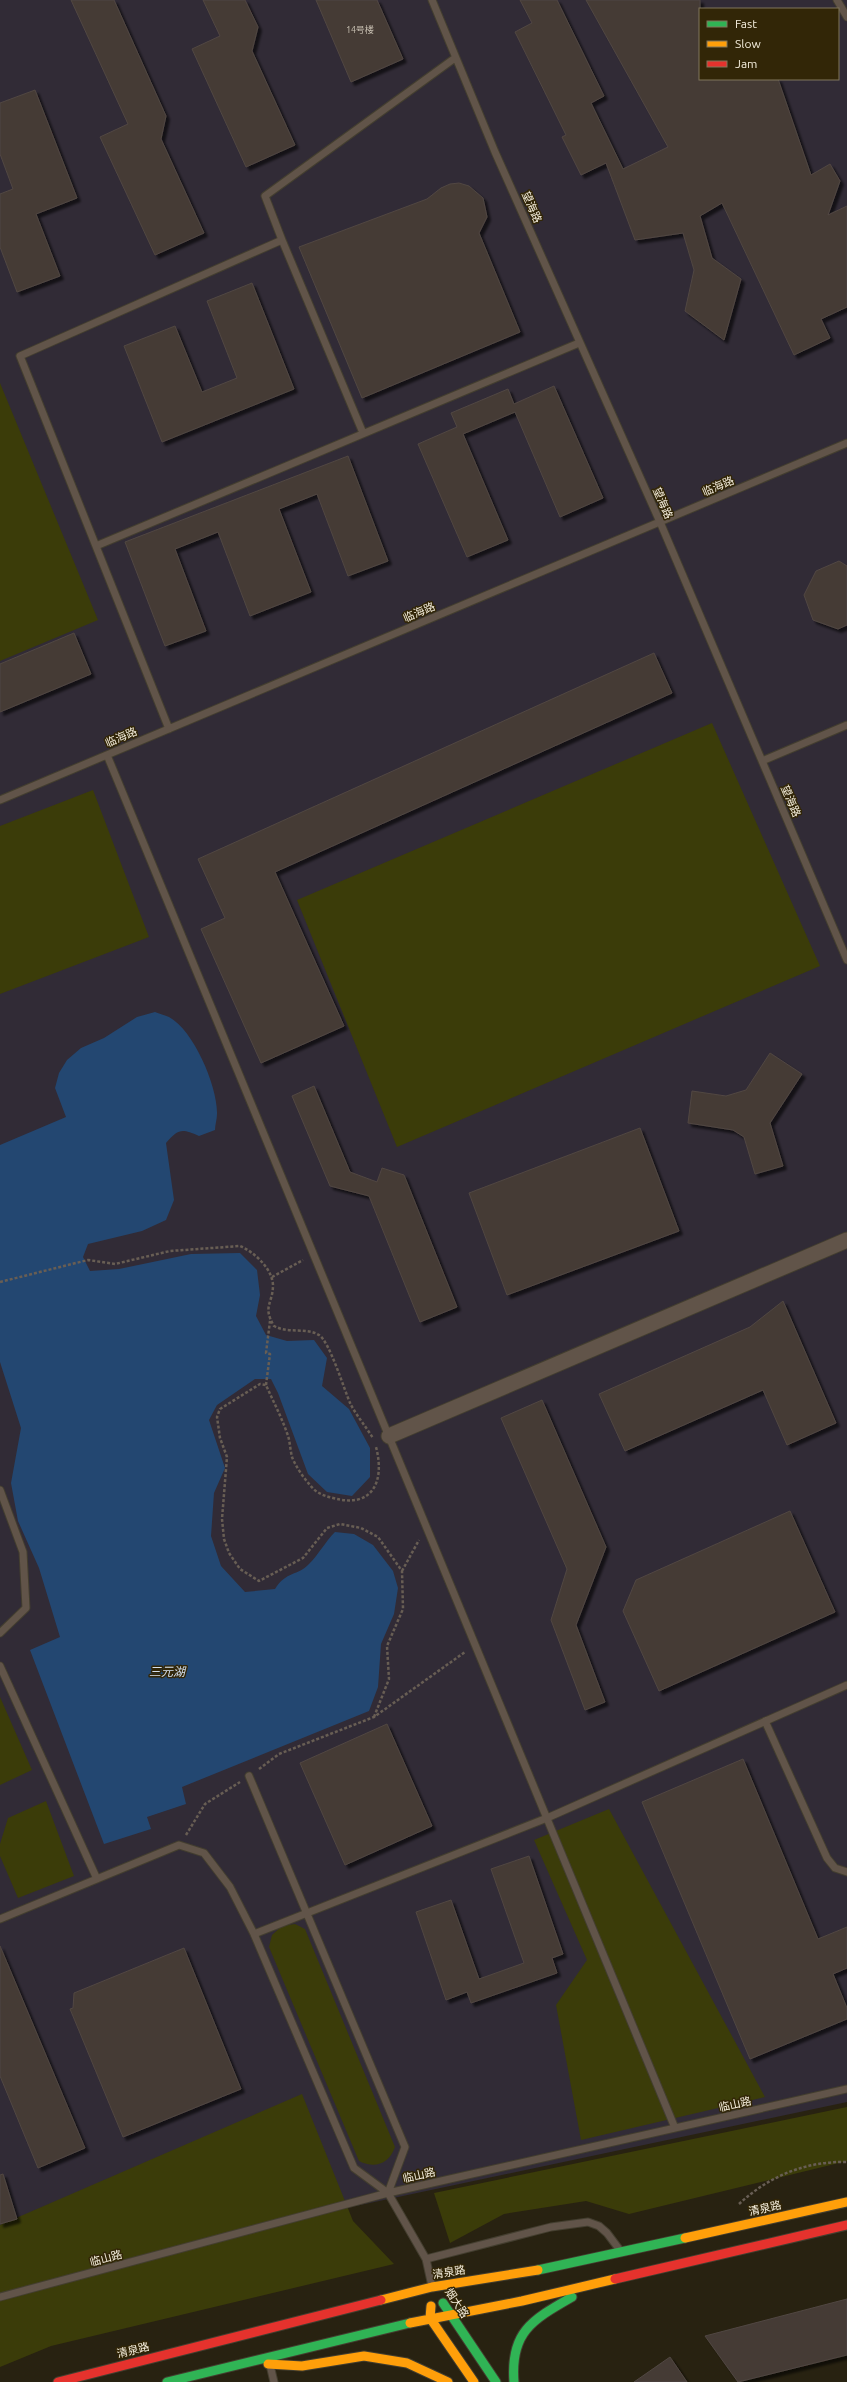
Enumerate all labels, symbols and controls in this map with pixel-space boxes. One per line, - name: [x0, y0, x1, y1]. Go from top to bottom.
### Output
- legend: [699, 8, 839, 80]
- text: Fast: [735, 17, 757, 30]
- house number: 14号楼: [346, 25, 374, 35]
- text: Slow: [735, 37, 761, 50]
- text: Jam: [735, 57, 757, 70]
- street label: 望海路: [520, 189, 544, 225]
- street label: 临海路: [700, 474, 736, 498]
- street label: 望海路: [651, 485, 675, 521]
- street label: 临海路: [401, 600, 437, 624]
- street label: 临海路: [103, 725, 139, 749]
- street label: 望海路: [779, 783, 803, 819]
- water label: 三元湖: [149, 1665, 187, 1678]
- street label: 临山路: [718, 2094, 752, 2114]
- street label: 临山路: [402, 2165, 436, 2185]
- street label: 清泉路: [748, 2198, 782, 2218]
- street label: 临山路: [89, 2248, 123, 2268]
- street label: 清泉路: [432, 2263, 466, 2281]
- street label: 烟大路: [443, 2286, 471, 2320]
- street label: 清泉路: [116, 2340, 150, 2360]

